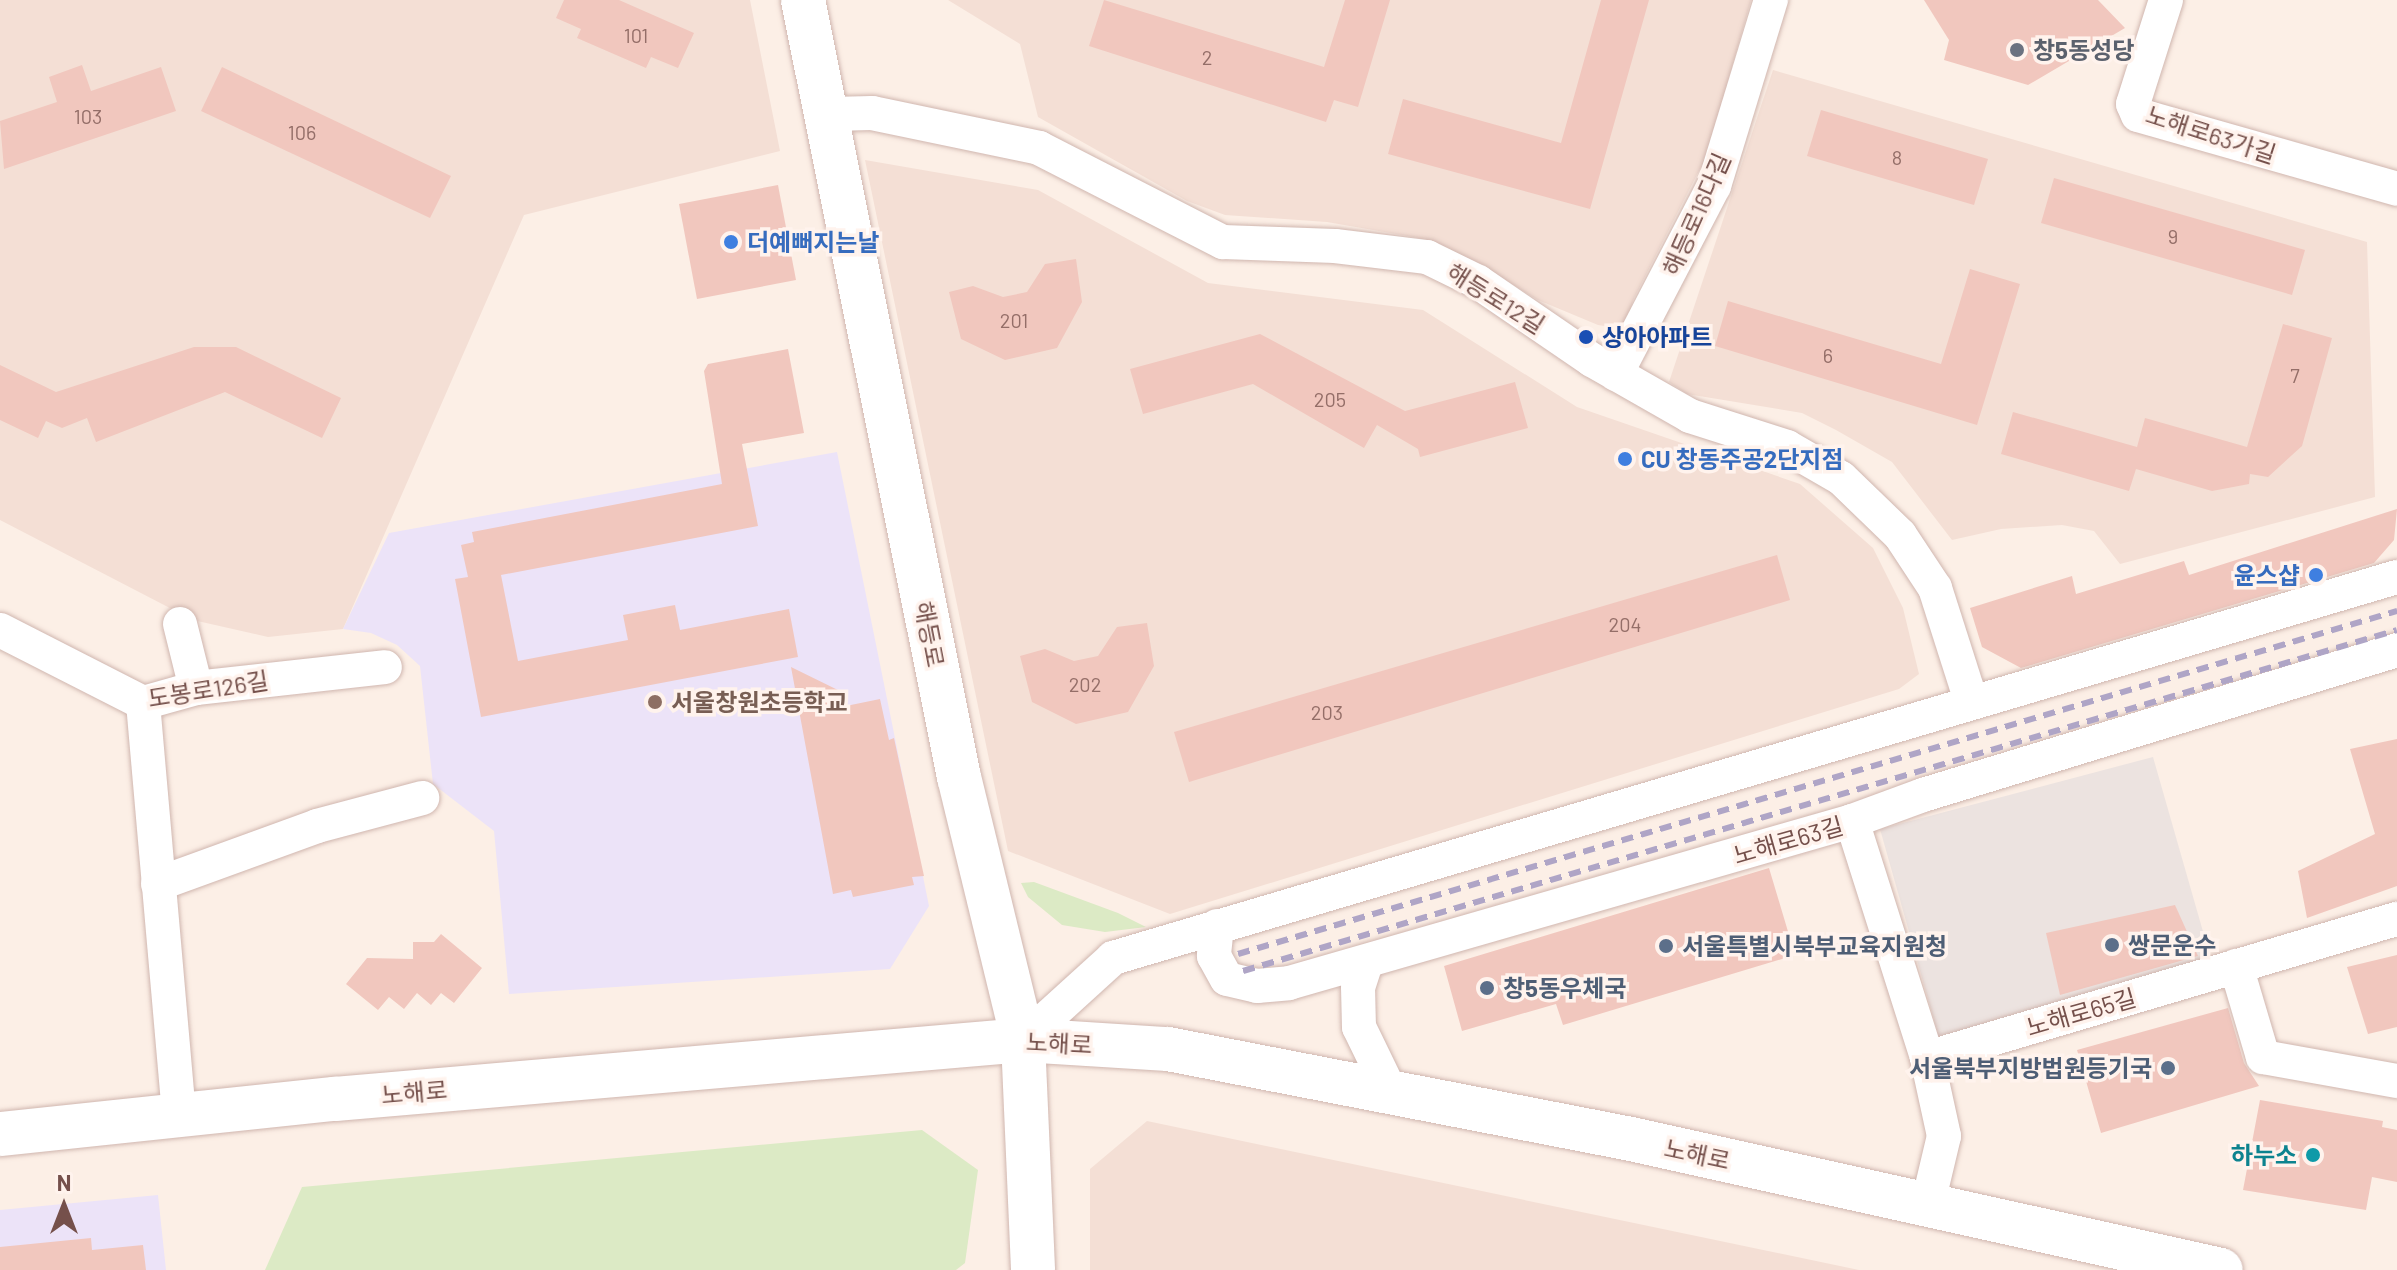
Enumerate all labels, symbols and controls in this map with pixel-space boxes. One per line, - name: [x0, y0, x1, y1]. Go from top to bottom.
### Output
- house number: 101: [624, 23, 648, 47]
- place label: 창5동성당: [2033, 36, 2134, 64]
- marker: 창5동성당: [2008, 41, 2026, 59]
- house number: 2: [1202, 45, 1212, 69]
- street label: 노해로63가길: [2142, 99, 2280, 169]
- house number: 103: [74, 104, 102, 128]
- house number: 106: [288, 120, 316, 144]
- house number: 8: [1892, 145, 1902, 169]
- street label: 해등로16다길: [1656, 148, 1736, 280]
- house number: 9: [2168, 224, 2178, 248]
- place label: 더예뻐지는날: [747, 228, 879, 256]
- marker: 더예뻐지는날: [722, 233, 740, 251]
- street label: 해등로12길: [1442, 257, 1550, 339]
- house number: 201: [1000, 308, 1028, 332]
- place label: 상아아파트: [1602, 323, 1712, 351]
- marker: 상아아파트: [1577, 328, 1595, 346]
- house number: 6: [1823, 343, 1833, 367]
- house number: 7: [2290, 363, 2300, 387]
- house number: 205: [1314, 387, 1346, 411]
- place label: CU 창동주공2단지점: [1641, 445, 1843, 473]
- marker: CU 창동주공2단지점: [1616, 450, 1634, 468]
- place label: 윤스샵: [2234, 561, 2300, 589]
- marker: 윤스샵: [2307, 566, 2325, 584]
- street label: 해등로: [910, 599, 950, 669]
- house number: 204: [1608, 612, 1642, 636]
- street label: 도봉로126길: [146, 665, 270, 713]
- house number: 202: [1069, 672, 1101, 696]
- place label: 서울창원초등학교: [671, 688, 848, 716]
- marker: 서울창원초등학교: [646, 693, 664, 711]
- house number: 203: [1311, 700, 1343, 724]
- street label: 노해로63길: [1730, 811, 1846, 869]
- place label: 쌍문운수: [2128, 931, 2216, 959]
- place label: 서울특별시북부교육지원청: [1682, 932, 1947, 960]
- marker: 쌍문운수: [2103, 936, 2121, 954]
- marker: 서울특별시북부교육지원청: [1657, 937, 1675, 955]
- place label: 창5동우체국: [1503, 974, 1626, 1002]
- marker: 창5동우체국: [1478, 979, 1496, 997]
- street label: 노해로65길: [2023, 983, 2139, 1041]
- street label: 노해로: [1025, 1027, 1093, 1059]
- place label: 서울북부지방법원등기국: [1909, 1054, 2152, 1082]
- marker: 서울북부지방법원등기국: [2159, 1059, 2177, 1077]
- street label: 노해로: [380, 1075, 448, 1109]
- street label: 노해로: [1662, 1133, 1732, 1175]
- place label: 하누소: [2231, 1141, 2297, 1169]
- marker: 하누소: [2304, 1146, 2322, 1164]
- north arrow: [24, 1166, 104, 1246]
- text: N: [57, 1169, 71, 1195]

